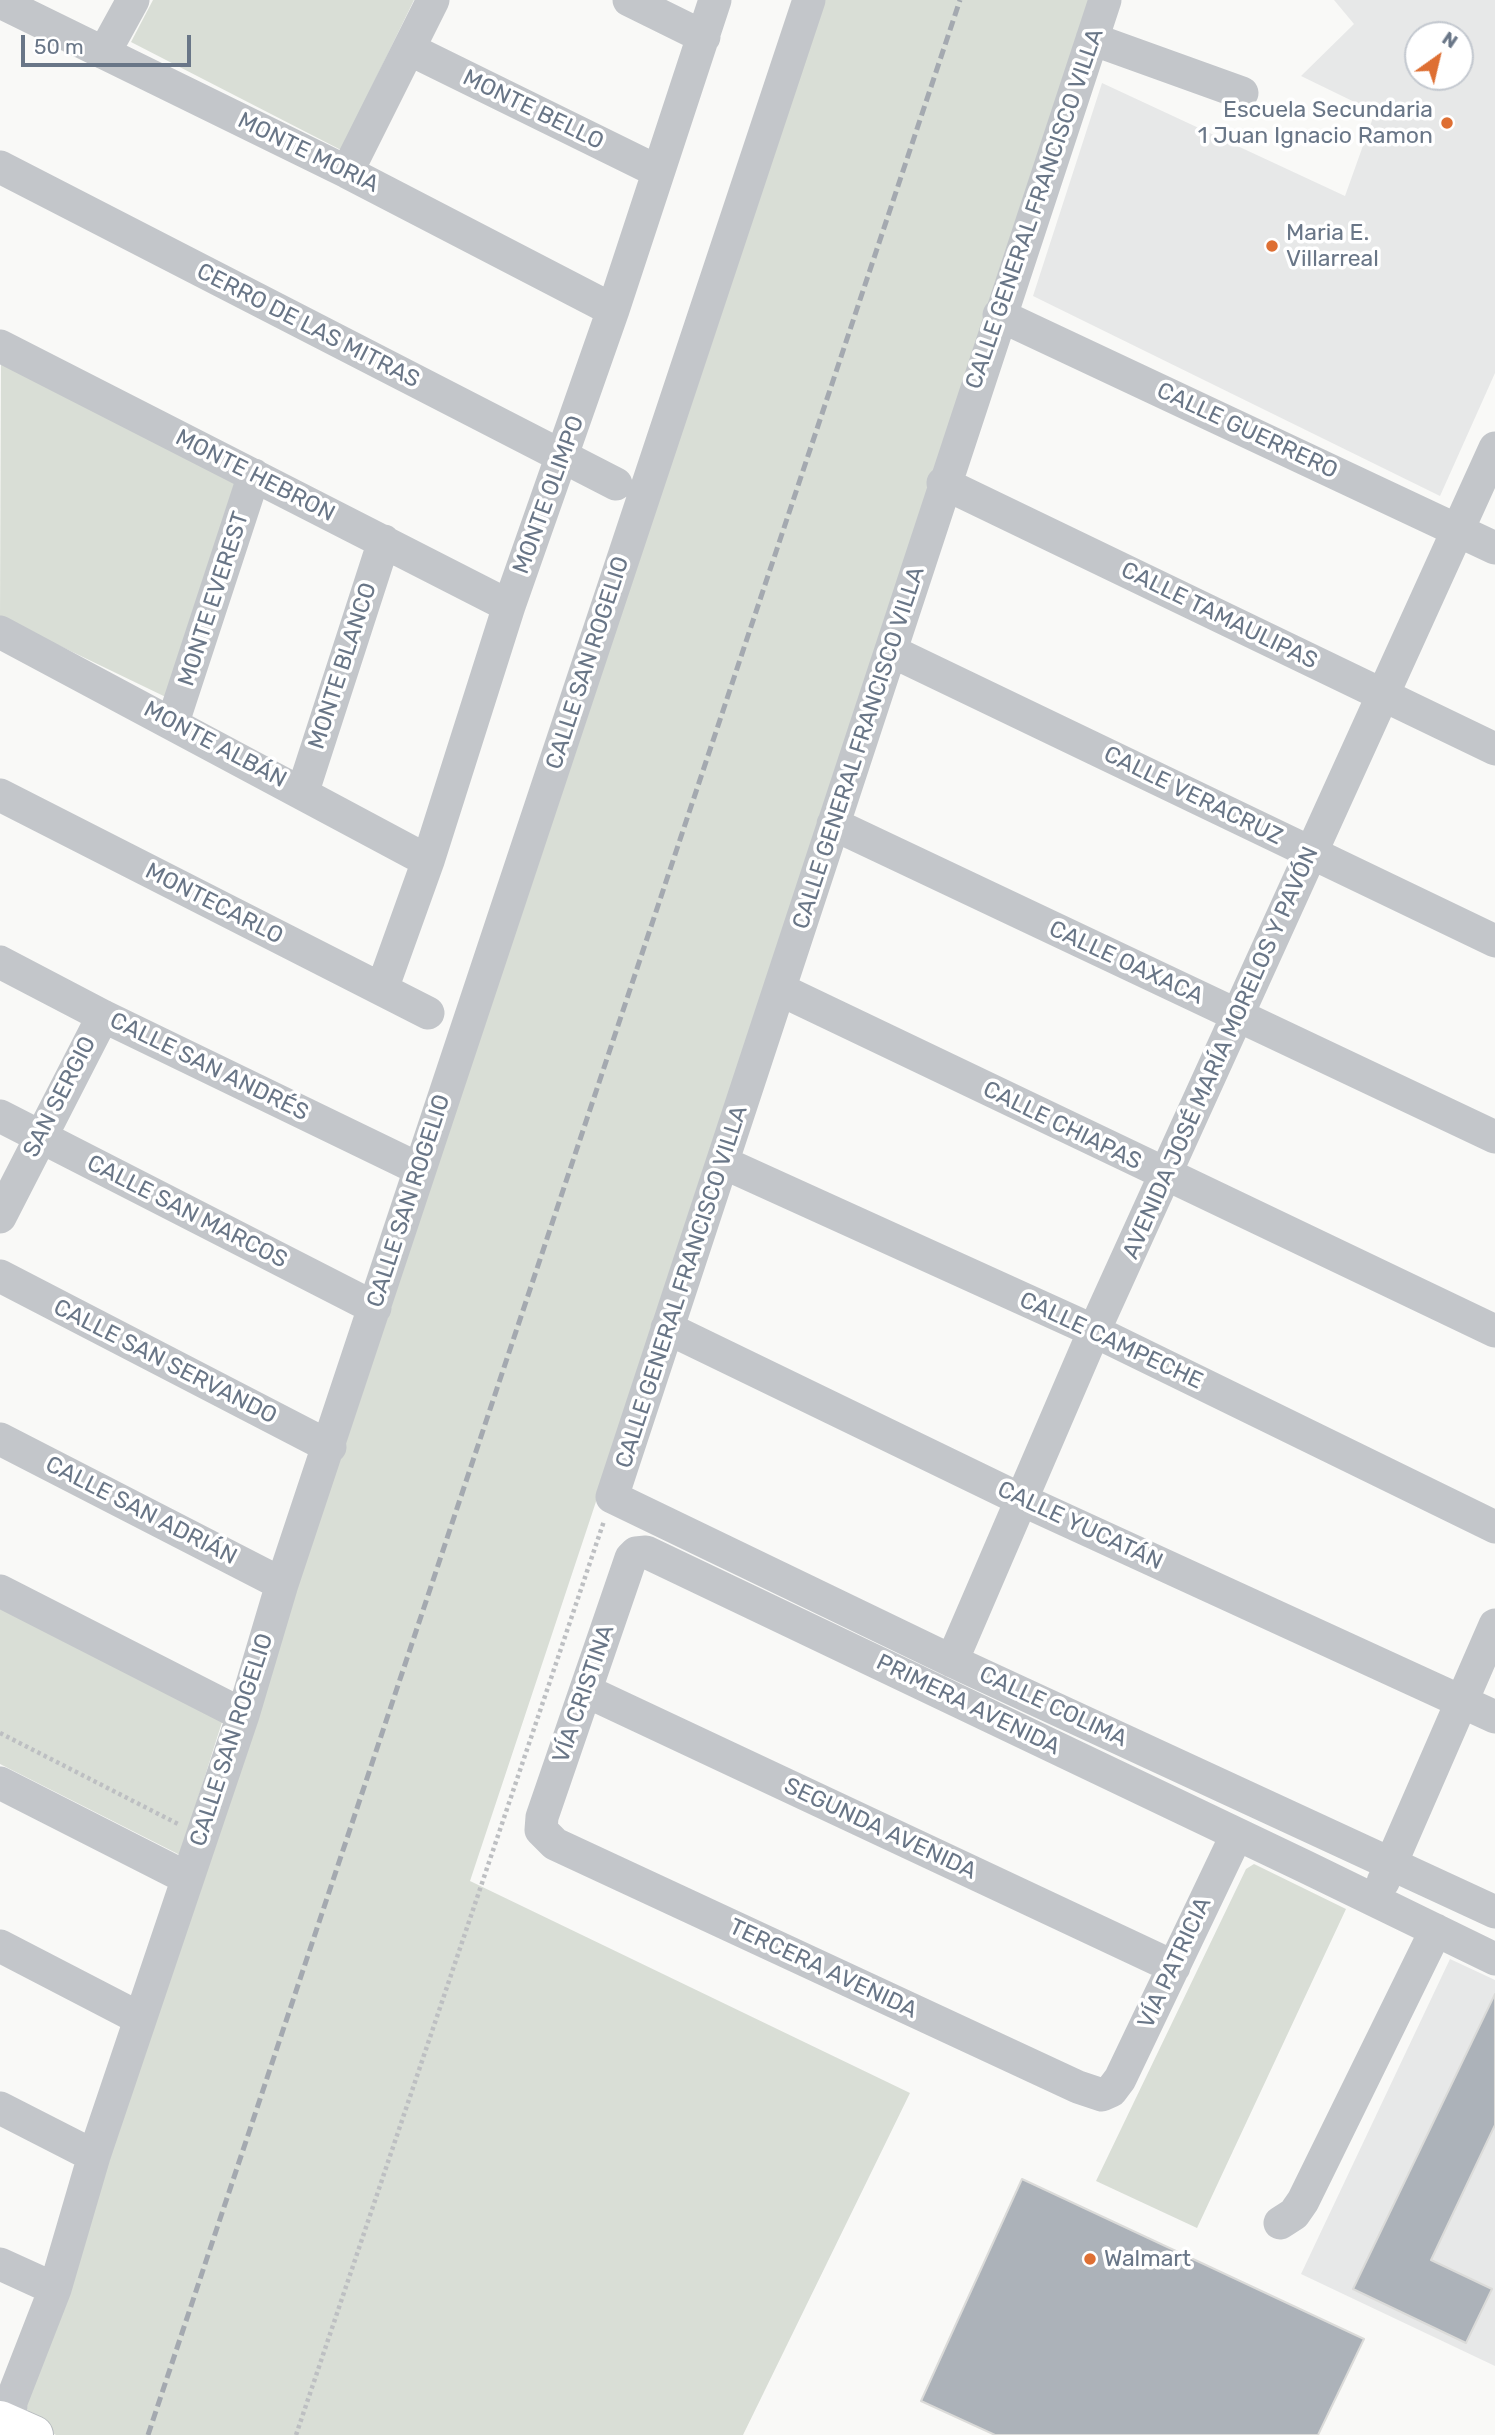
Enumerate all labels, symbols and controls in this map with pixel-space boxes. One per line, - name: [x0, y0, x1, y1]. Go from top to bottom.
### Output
- scale bar: [24, 21, 194, 65]
- north arrow: [1404, 21, 1474, 91]
- street label: CALLE GENERAL FRANCISCO VILLA: [960, 25, 1110, 393]
- text: N: [1438, 26, 1462, 53]
- text: 50 m: [34, 34, 84, 59]
- street label: MONTE BELLO: [458, 64, 608, 156]
- place label: Escuela Secundaria 1 Juan Ignacio Ramon: [1198, 96, 1433, 150]
- street label: MONTE MORIA: [233, 107, 383, 199]
- marker: Escuela Secundaria 1 Juan Ignacio Ramon: [1439, 115, 1455, 131]
- place label: Maria E. Villarreal: [1286, 219, 1379, 273]
- marker: Maria E. Villarreal: [1264, 238, 1280, 254]
- street label: CERRO DE LAS MITRAS: [192, 258, 424, 394]
- street label: CALLE GUERRERO: [1152, 377, 1342, 485]
- street label: MONTE OLIMPO: [508, 412, 590, 578]
- street label: MONTE HEBRON: [171, 424, 339, 528]
- street label: MONTE EVEREST: [173, 508, 255, 690]
- street label: CALLE SAN ROGELIO: [541, 553, 635, 773]
- street label: CALLE TAMAULIPAS: [1116, 556, 1322, 676]
- street label: CALLE GENERAL FRANCISCO VILLA: [787, 563, 931, 933]
- street label: MONTE BLANCO: [303, 579, 383, 753]
- street label: MONTE ALBÁN: [139, 696, 291, 794]
- street label: CALLE VERACRUZ: [1099, 741, 1287, 851]
- street label: AVENIDA JOSÉ MARÍA MORELOS Y PAVÓN: [1117, 843, 1325, 1263]
- street label: MONTECARLO: [141, 857, 287, 951]
- street label: CALLE OAXACA: [1045, 915, 1207, 1011]
- street label: CALLE SAN ANDRÉS: [105, 1007, 313, 1127]
- street label: SAN SERGIO: [18, 1032, 102, 1162]
- street label: CALLE CHIAPAS: [978, 1076, 1146, 1176]
- street label: CALLE SAN ROGELIO: [362, 1091, 456, 1311]
- street label: CALLE GENERAL FRANCISCO VILLA: [610, 1102, 754, 1472]
- street label: CALLE SAN MARCOS: [82, 1150, 292, 1274]
- street label: CALLE CAMPECHE: [1015, 1286, 1207, 1396]
- street label: CALLE SAN SERVANDO: [49, 1294, 281, 1430]
- street label: CALLE SAN ADRIÁN: [41, 1451, 241, 1571]
- street label: CALLE YUCATÁN: [993, 1476, 1167, 1576]
- street label: VÍA CRISTINA: [547, 1621, 621, 1767]
- street label: CALLE SAN ROGELIO: [185, 1630, 279, 1850]
- street label: PRIMERA AVENIDA: [872, 1649, 1064, 1761]
- street label: CALLE COLIMA: [975, 1661, 1131, 1753]
- street label: SEGUNDA AVENIDA: [779, 1772, 981, 1886]
- street label: VÍA PATRICIA: [1133, 1893, 1217, 2033]
- street label: TERCERA AVENIDA: [725, 1913, 921, 2025]
- place label: Walmart: [1104, 2245, 1191, 2273]
- marker: Walmart: [1082, 2251, 1098, 2267]

